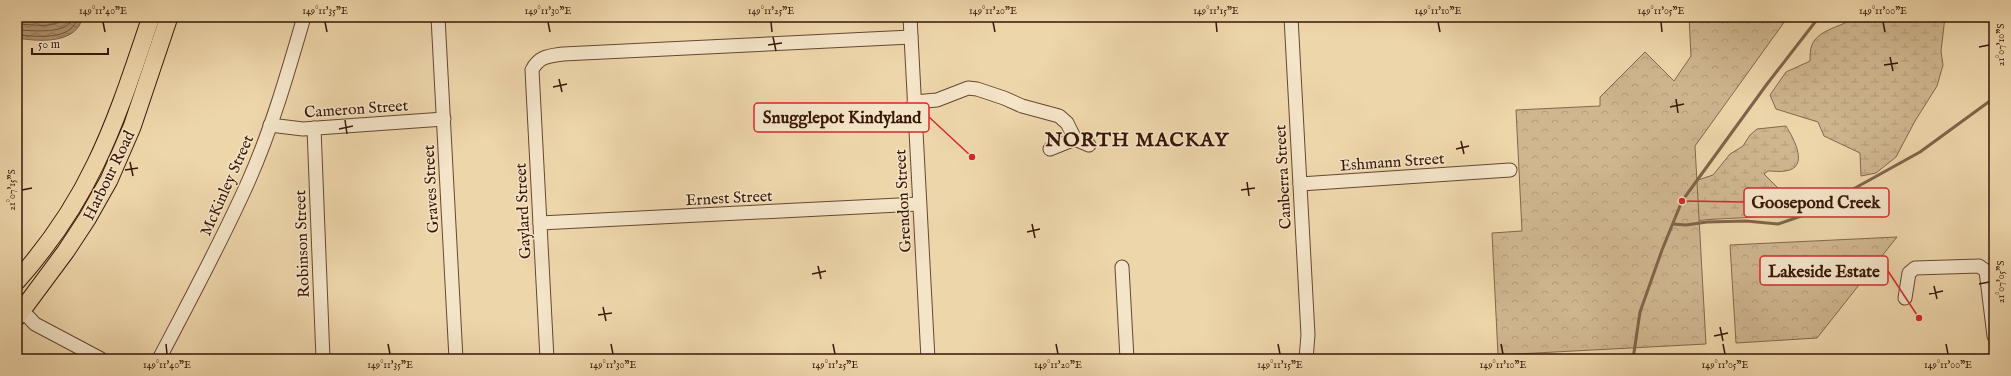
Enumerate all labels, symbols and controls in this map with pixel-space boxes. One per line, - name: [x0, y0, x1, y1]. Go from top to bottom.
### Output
- text: 149°11'40"E: [79, 5, 127, 18]
- text: 149°11'35"E: [302, 5, 348, 18]
- text: 149°11'30"E: [525, 5, 572, 18]
- text: 149°11'25"E: [748, 5, 794, 18]
- text: 149°11'20"E: [969, 5, 1017, 18]
- text: 149°11'15"E: [1193, 5, 1239, 18]
- text: 149°11'10"E: [1415, 5, 1461, 18]
- text: 149°11'05"E: [1638, 5, 1684, 18]
- text: 149°11'00"E: [1859, 5, 1907, 18]
- text: 21°07'10"S: [1995, 24, 2008, 66]
- scale bar: [32, 30, 108, 56]
- text: 50 m: [38, 37, 60, 52]
- street label: Cameron Street: [303, 96, 409, 124]
- callout: Snugglepot Kindyland: [754, 103, 929, 132]
- text: Snugglepot Kindyland: [763, 108, 922, 129]
- street label: Canberra Street: [1271, 124, 1297, 230]
- street label: Harbour Road: [79, 127, 140, 224]
- district label: NORTH MACKAY: [1044, 128, 1229, 153]
- street label: McKinley Street: [197, 132, 259, 240]
- street label: Graves Street: [420, 144, 444, 234]
- street label: Grendon Street: [891, 148, 917, 253]
- street label: Eshmann Street: [1339, 149, 1446, 177]
- street label: Gaylard Street: [511, 162, 536, 259]
- text: 21°07'15"S: [6, 169, 19, 211]
- street label: Ernest Street: [685, 187, 774, 211]
- callout: Goosepond Creek: [1744, 188, 1889, 217]
- street label: Robinson Street: [291, 189, 315, 298]
- text: Goosepond Creek: [1752, 193, 1881, 214]
- callout: Lakeside Estate: [1760, 256, 1888, 285]
- text: 21°07'05"S: [1995, 261, 2008, 303]
- text: Lakeside Estate: [1768, 262, 1880, 283]
- text: 149°11'40"E: [143, 359, 191, 372]
- text: 149°11'35"E: [367, 359, 413, 372]
- text: 149°11'30"E: [590, 359, 637, 372]
- text: 149°11'25"E: [812, 359, 858, 372]
- text: 149°11'20"E: [1034, 359, 1082, 372]
- text: 149°11'15"E: [1257, 359, 1303, 372]
- text: 149°11'10"E: [1480, 359, 1526, 372]
- text: 149°11'05"E: [1702, 359, 1748, 372]
- text: 149°11'00"E: [1924, 359, 1972, 372]

